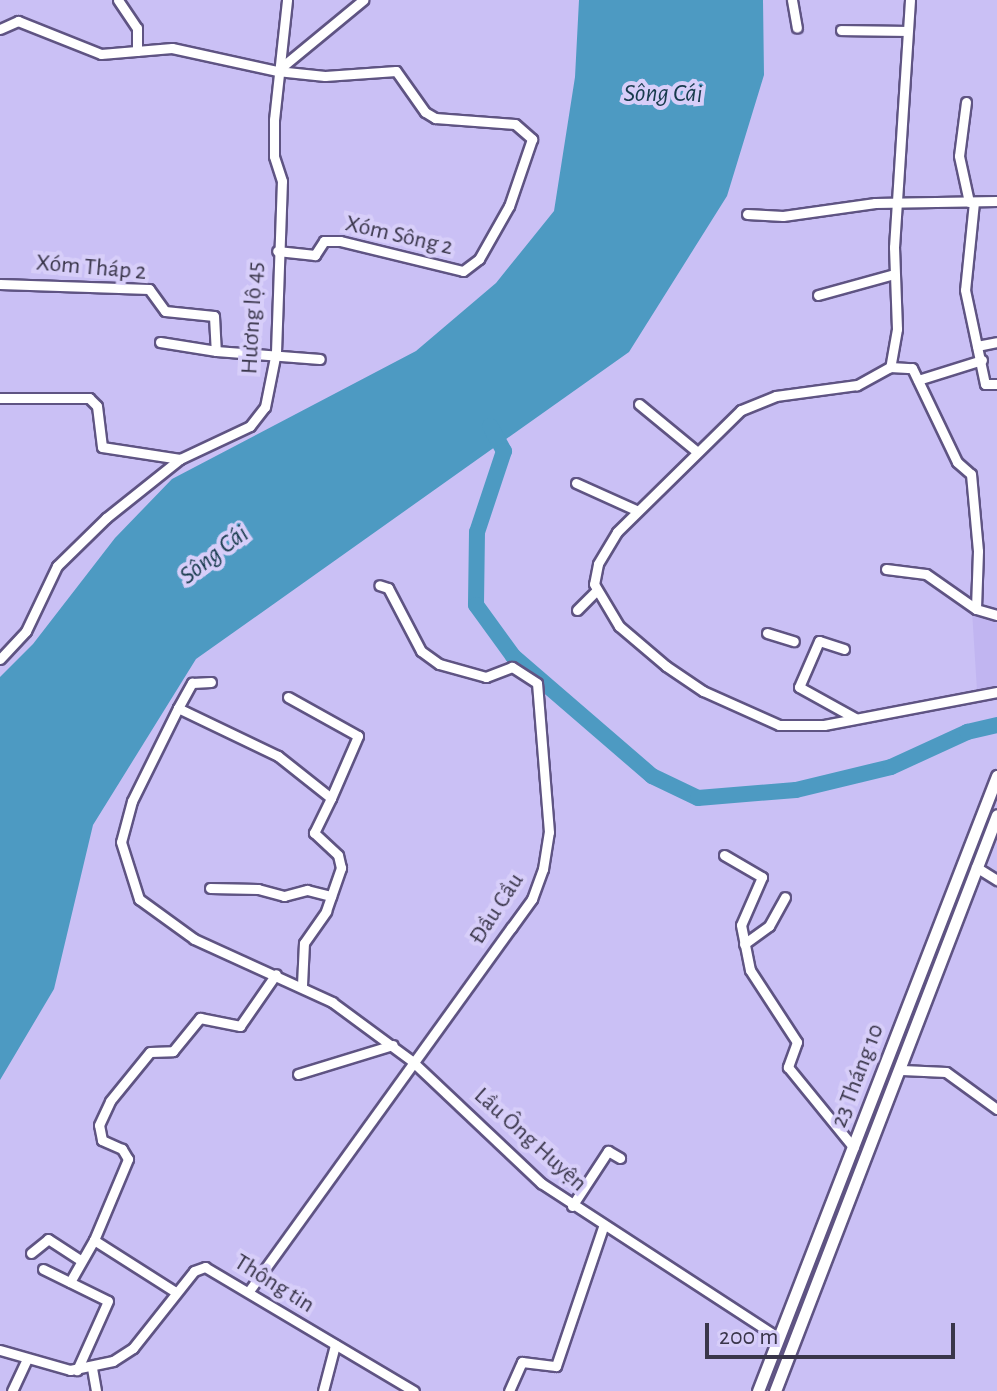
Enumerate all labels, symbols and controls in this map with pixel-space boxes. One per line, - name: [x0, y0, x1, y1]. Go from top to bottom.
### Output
- water label: Sông Cái: [624, 78, 702, 110]
- street label: Xóm Sông 2: [342, 210, 456, 262]
- street label: Xóm Tháp 2: [35, 249, 147, 287]
- street label: Hương lộ 45: [236, 261, 270, 375]
- water label: Sông Cái: [173, 518, 255, 592]
- street label: Đầu Cầu: [463, 868, 531, 950]
- street label: 23 Tháng 10: [825, 1020, 891, 1132]
- street label: Lầu Ông Huyện: [468, 1082, 592, 1198]
- street label: Thông tin: [228, 1248, 320, 1320]
- scale bar: [709, 1307, 959, 1357]
- text: 200 m: [719, 1325, 778, 1349]

